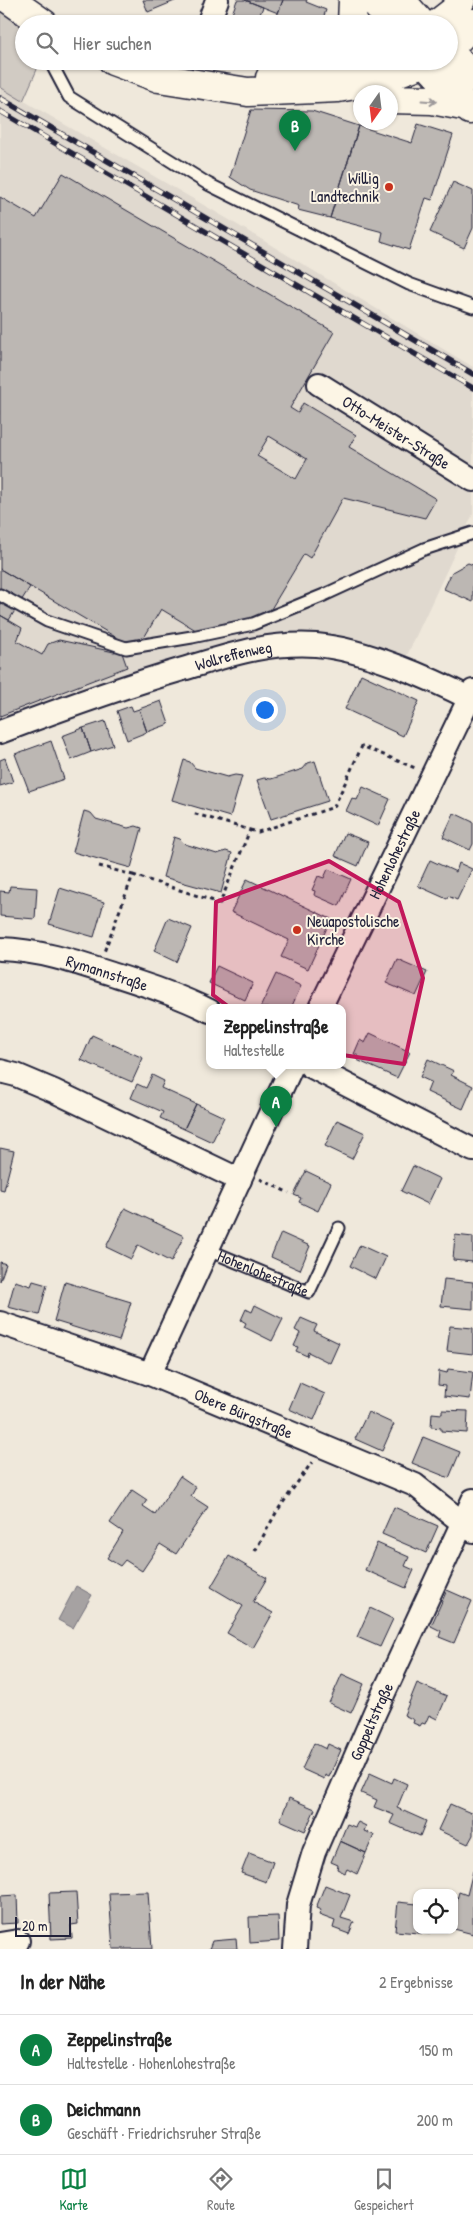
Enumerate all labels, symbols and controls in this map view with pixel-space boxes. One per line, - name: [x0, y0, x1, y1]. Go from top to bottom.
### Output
- search box: [15, 15, 458, 70]
- icon: search: [33, 29, 61, 57]
- text: Hier suchen: [73, 30, 152, 56]
- north arrow: [353, 85, 398, 130]
- one-way arrow: [421, 96, 437, 105]
- pin: B: [279, 110, 311, 151]
- place label: Willig Landtechnik: [311, 167, 379, 207]
- marker: Willig Landtechnik: [383, 181, 395, 193]
- street label: Otto-Meister-Straße: [338, 390, 455, 474]
- street label: Wollreffenweg: [192, 636, 273, 676]
- your location: [252, 697, 278, 723]
- street label: Hohenlohestraße: [363, 805, 426, 903]
- place label: Neuapostolische Kirche: [307, 910, 400, 950]
- marker: Neuapostolische Kirche: [291, 924, 303, 936]
- street label: Rymannstraße: [64, 949, 152, 996]
- popup: [206, 1004, 346, 1069]
- text: Zeppelinstraße: [223, 1013, 329, 1039]
- text: Haltestelle: [223, 1039, 285, 1061]
- pin: A: [260, 1086, 292, 1127]
- street label: Hohenlohestraße: [214, 1244, 313, 1302]
- street label: Obere Bürgstraße: [191, 1383, 297, 1444]
- street label: Goppeltstraße: [344, 1678, 398, 1764]
- map controls: [413, 1889, 458, 1934]
- button: locate: [413, 1889, 458, 1934]
- scale bar: [15, 1914, 71, 1937]
- text: 20 m: [22, 1916, 48, 1935]
- text: In der Nähe: [20, 1967, 105, 1996]
- text: 2 Ergebnisse: [379, 1971, 453, 1993]
- text: Zeppelinstraße: [67, 2026, 172, 2052]
- text: A: [32, 2039, 40, 2061]
- text: 150 m: [419, 2039, 453, 2061]
- text: Haltestelle · Hohenlohestraße: [67, 2052, 236, 2074]
- text: Deichmann: [67, 2096, 141, 2122]
- text: B: [32, 2109, 40, 2131]
- text: 200 m: [417, 2109, 453, 2131]
- text: Geschäft · Friedrichsruher Straße: [67, 2122, 261, 2144]
- tab: Karte: [59, 2165, 88, 2214]
- tab: Route: [207, 2165, 235, 2214]
- tab: Gespeichert: [354, 2165, 414, 2214]

